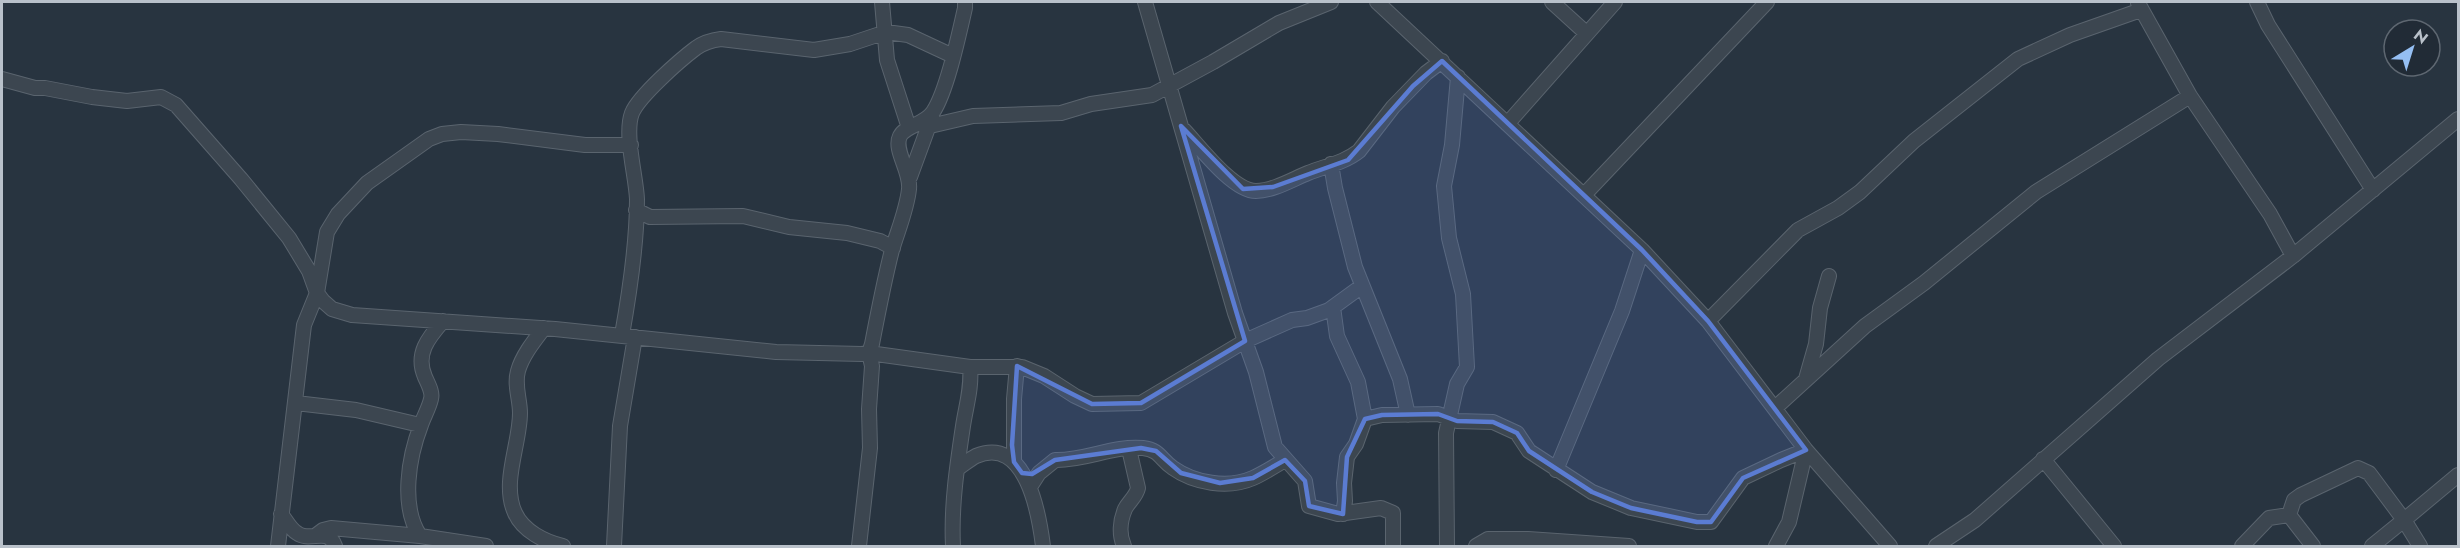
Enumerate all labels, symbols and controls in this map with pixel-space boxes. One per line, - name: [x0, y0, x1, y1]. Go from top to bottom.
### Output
- north arrow: [2382, 18, 2442, 78]
- text: N: [2409, 24, 2433, 50]

